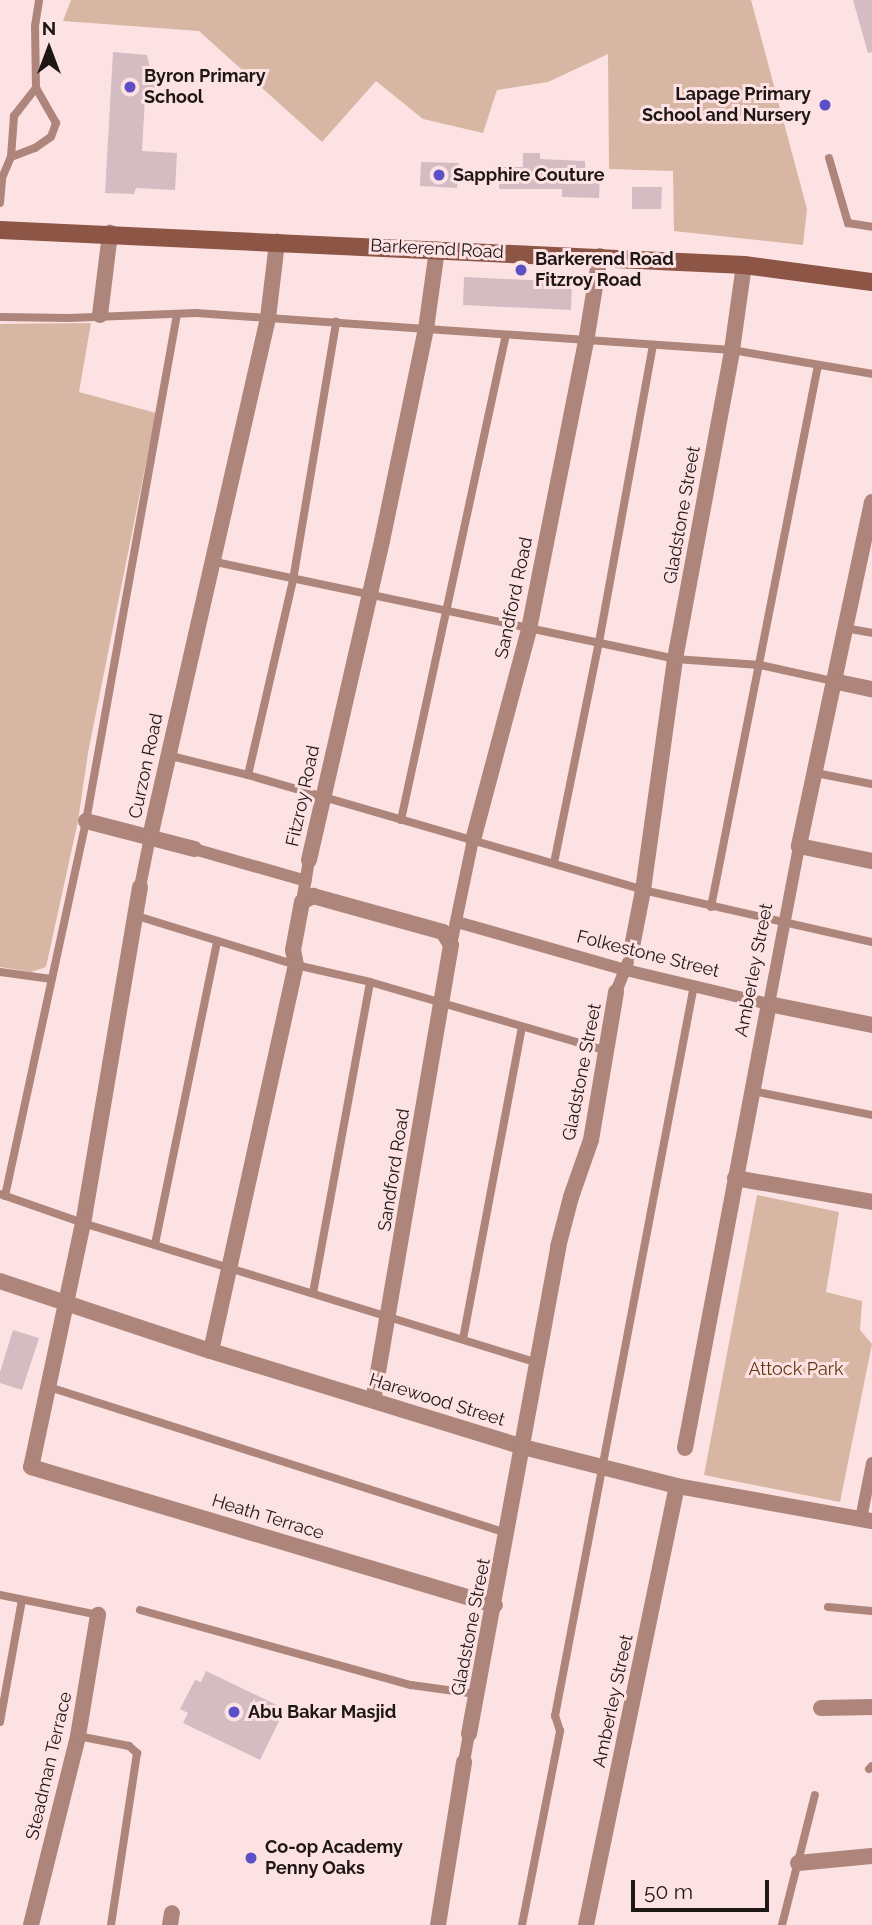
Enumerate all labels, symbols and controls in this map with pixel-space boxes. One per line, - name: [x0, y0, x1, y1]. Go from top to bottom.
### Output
- north arrow: [14, 14, 84, 84]
- text: N: [42, 17, 56, 39]
- place label: Byron Primary School: [144, 66, 266, 108]
- marker: Byron Primary School: [122, 79, 138, 95]
- place label: Lapage Primary School and Nursery: [642, 84, 811, 126]
- marker: Lapage Primary School and Nursery: [817, 97, 833, 113]
- place label: Sapphire Couture: [453, 164, 605, 186]
- marker: Sapphire Couture: [431, 167, 447, 183]
- street label: Barkerend Road: [370, 235, 504, 263]
- place label: Barkerend Road Fitzroy Road: [535, 249, 674, 292]
- marker: Barkerend Road Fitzroy Road: [513, 262, 529, 278]
- street label: Gladstone Street: [659, 444, 705, 586]
- street label: Sandford Road: [491, 535, 537, 661]
- street label: Curzon Road: [124, 711, 168, 821]
- street label: Fitzroy Road: [282, 743, 324, 849]
- street label: Amberley Street: [730, 901, 778, 1039]
- street label: Folkestone Street: [575, 926, 721, 982]
- street label: Gladstone Street: [558, 1001, 606, 1143]
- street label: Sandford Road: [374, 1107, 414, 1233]
- park label: Attock Park: [748, 1358, 844, 1380]
- street label: Harewood Street: [367, 1369, 507, 1431]
- street label: Heath Terrace: [209, 1490, 327, 1544]
- street label: Gladstone Street: [447, 1556, 495, 1698]
- street label: Amberley Street: [588, 1632, 638, 1770]
- street label: Steadman Terrace: [21, 1690, 77, 1842]
- place label: Abu Bakar Masjid: [248, 1701, 397, 1723]
- marker: Abu Bakar Masjid: [226, 1704, 242, 1720]
- place label: Co-op Academy Penny Oaks: [265, 1837, 404, 1880]
- marker: Co-op Academy Penny Oaks: [243, 1850, 259, 1866]
- scale bar: [634, 1866, 772, 1910]
- text: 50 m: [644, 1879, 693, 1904]

